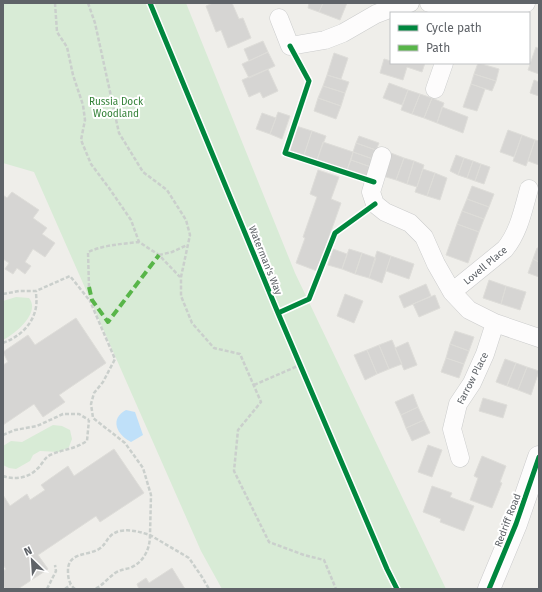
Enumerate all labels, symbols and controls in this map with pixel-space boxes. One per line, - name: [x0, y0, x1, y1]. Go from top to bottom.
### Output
- legend: [390, 12, 530, 64]
- text: Cycle path: [426, 21, 482, 35]
- text: Path: [426, 41, 450, 55]
- park label: Russia Dock Woodland: [89, 96, 144, 120]
- street label: Waterman's Way: [246, 224, 284, 297]
- street label: Lovell Place: [461, 244, 510, 288]
- street label: Farrow Place: [455, 350, 491, 407]
- street label: Redriff Road: [492, 492, 524, 549]
- north arrow: [12, 540, 52, 580]
- text: N: [22, 544, 34, 559]

